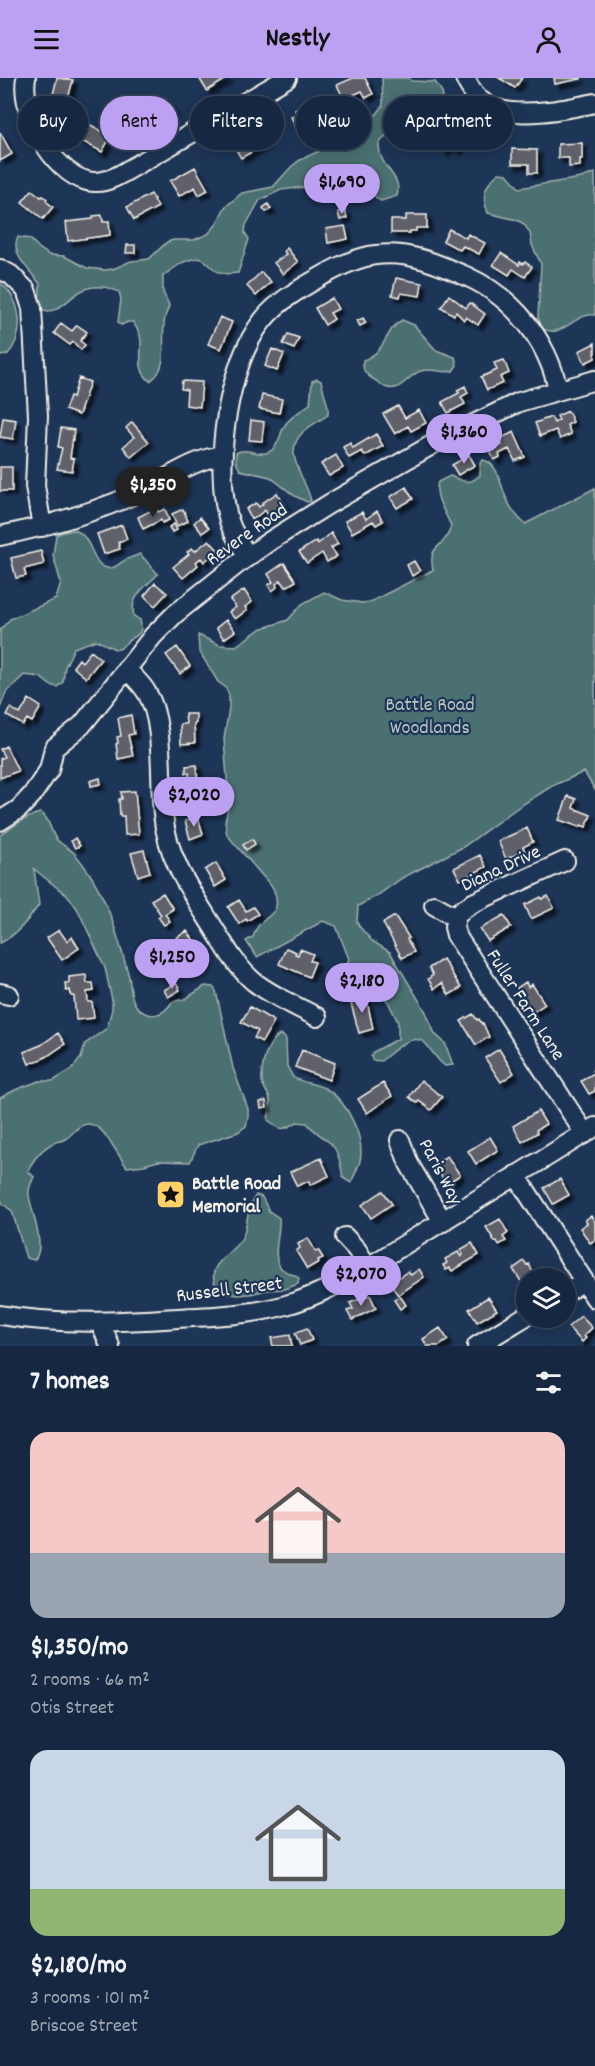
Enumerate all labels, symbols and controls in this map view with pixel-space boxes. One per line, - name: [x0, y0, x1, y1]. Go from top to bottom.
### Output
- text: Nestly: [266, 20, 329, 59]
- icon: menu: [30, 23, 63, 56]
- icon: person: [532, 23, 565, 56]
- chip: Buy: [18, 96, 88, 150]
- chip: Rent: [100, 96, 178, 150]
- chip: Filters: [190, 96, 284, 150]
- chip: New: [296, 96, 371, 150]
- chip: Apartment: [383, 96, 513, 150]
- pin: $1,690: [293, 164, 391, 215]
- text: $1,690: [318, 169, 366, 197]
- pin: $1,360: [415, 414, 513, 465]
- text: $1,360: [440, 419, 488, 447]
- pin: $1,350: [104, 467, 202, 518]
- text: $1,350: [129, 472, 177, 500]
- street label: Revere Road: [201, 497, 294, 574]
- park label: Battle Road Woodlands: [385, 692, 475, 743]
- pin: $2,020: [145, 777, 243, 828]
- text: $2,020: [167, 782, 221, 810]
- street label: Diana Drive: [457, 839, 546, 900]
- pin: $1,250: [123, 939, 221, 990]
- text: $1,250: [148, 944, 196, 972]
- street label: Fuller Farm Lane: [478, 945, 571, 1067]
- pin: $2,180: [313, 963, 411, 1014]
- text: $2,180: [339, 968, 385, 996]
- street label: Paris Way: [410, 1134, 469, 1211]
- place label: Battle Road Memorial: [192, 1171, 281, 1222]
- place icon: Battle Road Memorial: [155, 1178, 187, 1210]
- pin: $2,070: [312, 1256, 410, 1307]
- text: $2,070: [335, 1261, 387, 1289]
- map controls: [516, 1268, 576, 1328]
- button: layers: [516, 1268, 576, 1328]
- street label: Russell Street: [175, 1271, 284, 1311]
- text: 7 homes: [30, 1364, 110, 1401]
- icon: filters: [532, 1366, 565, 1399]
- icon: home: [244, 1471, 352, 1579]
- text: $1,350/mo: [30, 1630, 128, 1667]
- text: 2 rooms · 66 m²: [30, 1667, 150, 1695]
- text: Otis Street: [30, 1695, 114, 1723]
- icon: home: [244, 1789, 352, 1897]
- text: $2,180/mo: [30, 1948, 127, 1985]
- text: 3 rooms · 101 m²: [30, 1985, 150, 2013]
- text: Briscoe Street: [30, 2013, 138, 2041]

